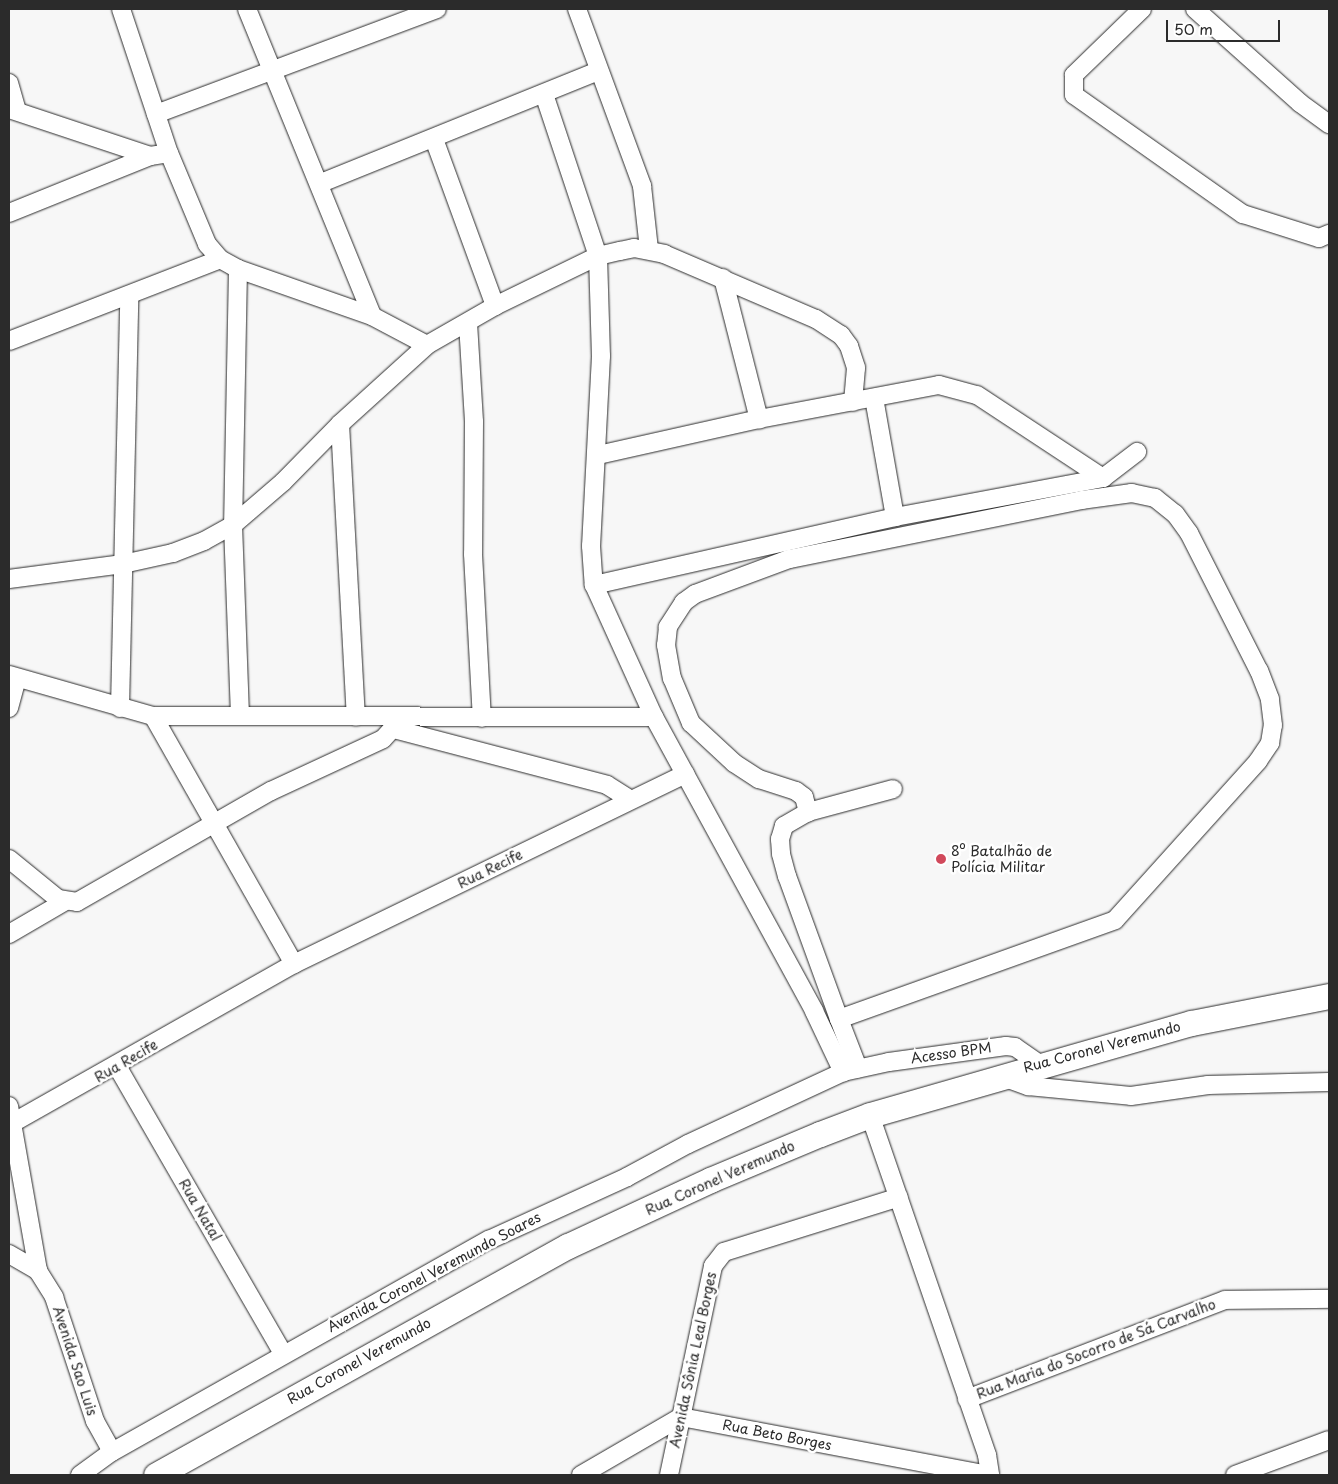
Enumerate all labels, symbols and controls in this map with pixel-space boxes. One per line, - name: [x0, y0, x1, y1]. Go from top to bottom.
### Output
- scale bar: [1168, 10, 1282, 42]
- text: 50 m: [1174, 17, 1213, 40]
- place label: 8º Batalhão de Polícia Militar: [951, 843, 1052, 876]
- street label: Rua Recife: [454, 846, 526, 892]
- marker: 8º Batalhão de Polícia Militar: [935, 853, 947, 865]
- street label: Rua Coronel Veremundo: [1021, 1018, 1183, 1076]
- street label: Rua Recife: [91, 1036, 161, 1086]
- street label: Acesso BPM: [909, 1039, 993, 1067]
- street label: Rua Coronel Veremundo: [642, 1137, 798, 1219]
- street label: Rua Natal: [175, 1176, 225, 1244]
- street label: Avenida Coronel Veremundo Soares: [324, 1208, 544, 1336]
- street label: Avenida Sônia Leal Borges: [666, 1272, 720, 1448]
- street label: Rua Maria do Socorro de Sá Carvalho: [973, 1295, 1219, 1403]
- street label: Avenida Sao Luis: [49, 1304, 101, 1418]
- street label: Rua Coronel Veremundo: [284, 1314, 434, 1408]
- street label: Rua Beto Borges: [721, 1416, 833, 1454]

